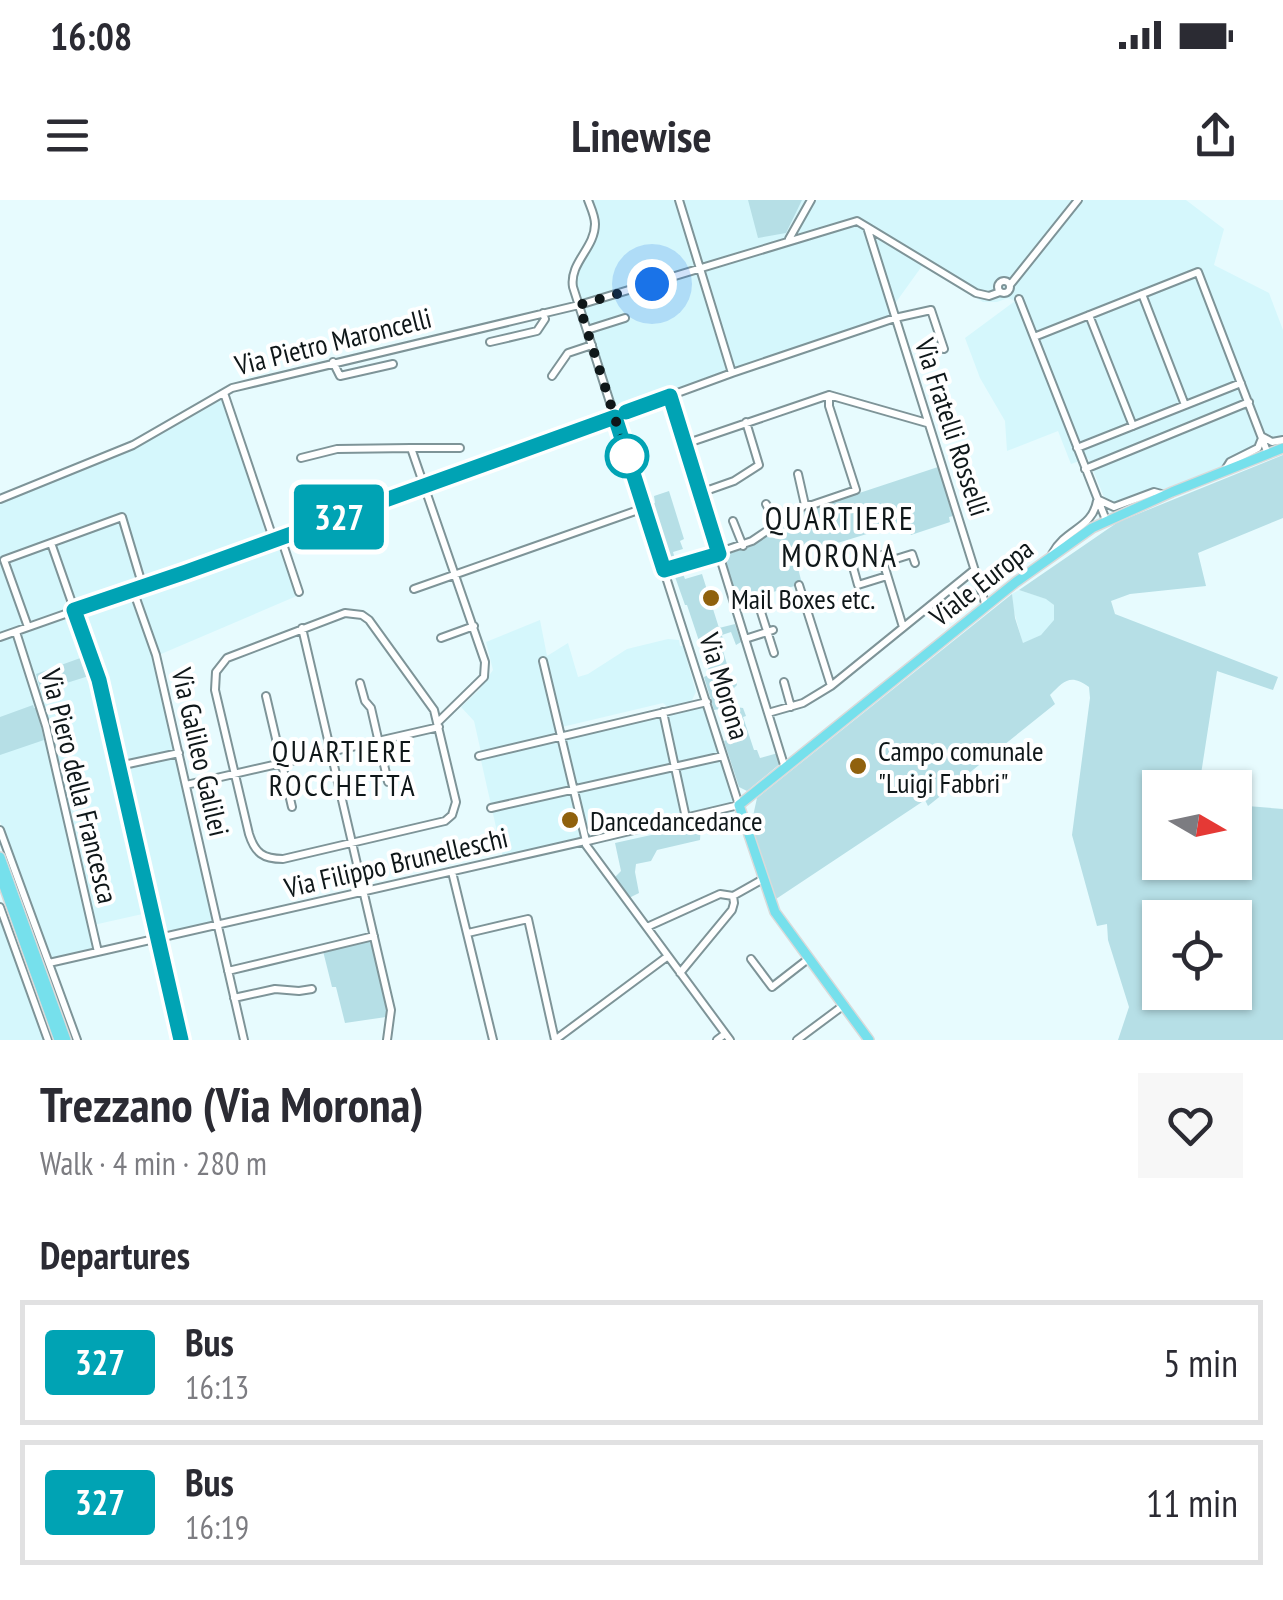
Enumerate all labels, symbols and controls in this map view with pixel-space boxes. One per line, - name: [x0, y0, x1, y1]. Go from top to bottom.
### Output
- text: 16:08: [50, 11, 132, 60]
- text: Linewise: [571, 106, 712, 164]
- icon: menu: [40, 108, 95, 163]
- icon: share: [1188, 108, 1243, 163]
- your location: [627, 259, 677, 309]
- street label: Via Pietro Maroncelli: [230, 299, 435, 384]
- street label: Via Fratelli Rosselli: [907, 332, 999, 521]
- unlabelled marker: [606, 435, 648, 477]
- line badge: 327: [282, 484, 396, 550]
- text: 327: [314, 494, 364, 540]
- district label: QUARTIERE MORONA: [765, 497, 915, 576]
- street label: Viale Europa: [921, 530, 1040, 635]
- place label: Mail Boxes etc.: [731, 580, 875, 617]
- marker: Mail Boxes etc.: [700, 587, 722, 609]
- street label: Via Morona: [691, 627, 759, 744]
- street label: Via Galileo Galilei: [163, 663, 238, 840]
- street label: Via Piero della Francesca: [33, 664, 127, 907]
- district label: QUARTIERE ROCCHETTA: [269, 731, 417, 804]
- place label: Campo comunale "Luigi Fabbri": [878, 732, 1044, 801]
- marker: Campo comunale "Luigi Fabbri": [847, 755, 869, 777]
- north arrow: [1142, 770, 1252, 880]
- map controls: [1142, 770, 1252, 1010]
- place label: Dancedancedance: [590, 802, 763, 839]
- marker: Dancedancedance: [559, 809, 581, 831]
- street label: Via Filippo Brunelleschi: [280, 818, 511, 906]
- button: locate: [1142, 900, 1252, 1010]
- text: Trezzano (Via Morona): [40, 1073, 424, 1135]
- button: heart: [1138, 1073, 1243, 1178]
- text: Walk · 4 min · 280 m: [40, 1142, 267, 1184]
- text: Departures: [40, 1230, 190, 1279]
- text: Bus: [185, 1317, 234, 1366]
- text: 5 min: [1163, 1338, 1238, 1387]
- text: 327: [75, 1339, 125, 1385]
- text: 16:13: [185, 1366, 249, 1408]
- text: Bus: [185, 1457, 234, 1506]
- text: 11 min: [1146, 1478, 1238, 1527]
- text: 327: [75, 1479, 125, 1525]
- text: 16:19: [185, 1506, 249, 1548]

